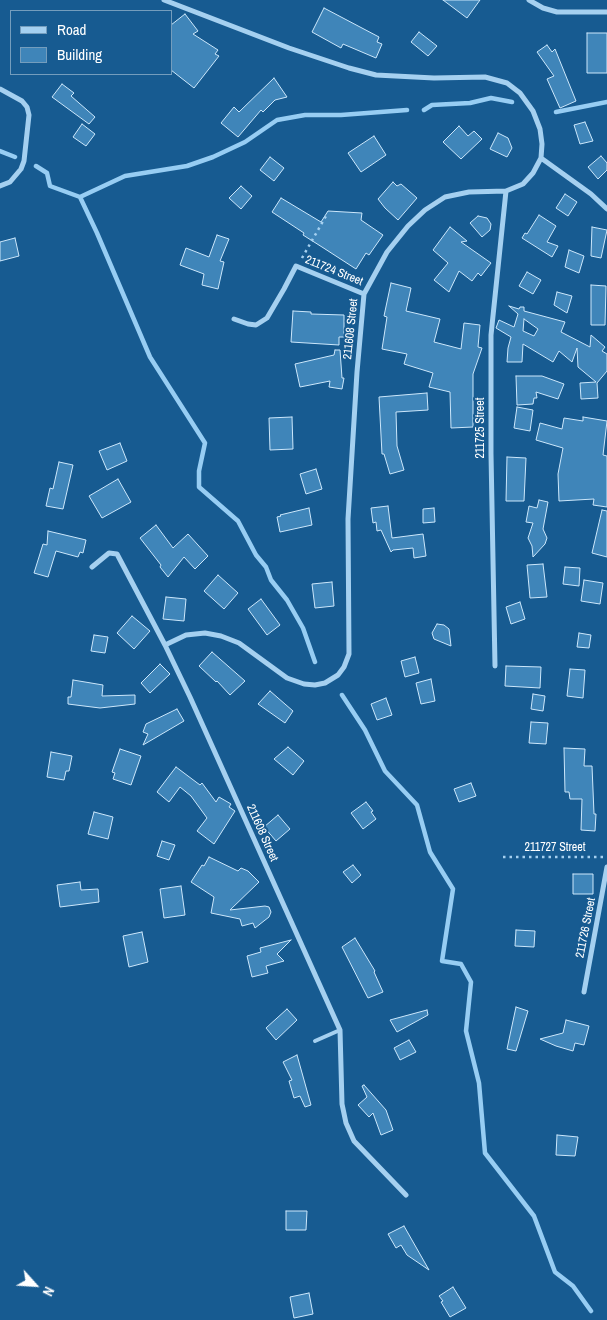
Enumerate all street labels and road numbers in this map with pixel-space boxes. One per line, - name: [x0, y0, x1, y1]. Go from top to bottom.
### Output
- street label: 211724 Street: [303, 253, 365, 289]
- street label: 211608 Street: [341, 298, 361, 360]
- street label: 211725 Street: [474, 397, 488, 459]
- street label: 211608 Street: [243, 802, 281, 864]
- street label: 211727 Street: [524, 841, 586, 855]
- street label: 211726 Street: [573, 897, 599, 959]

